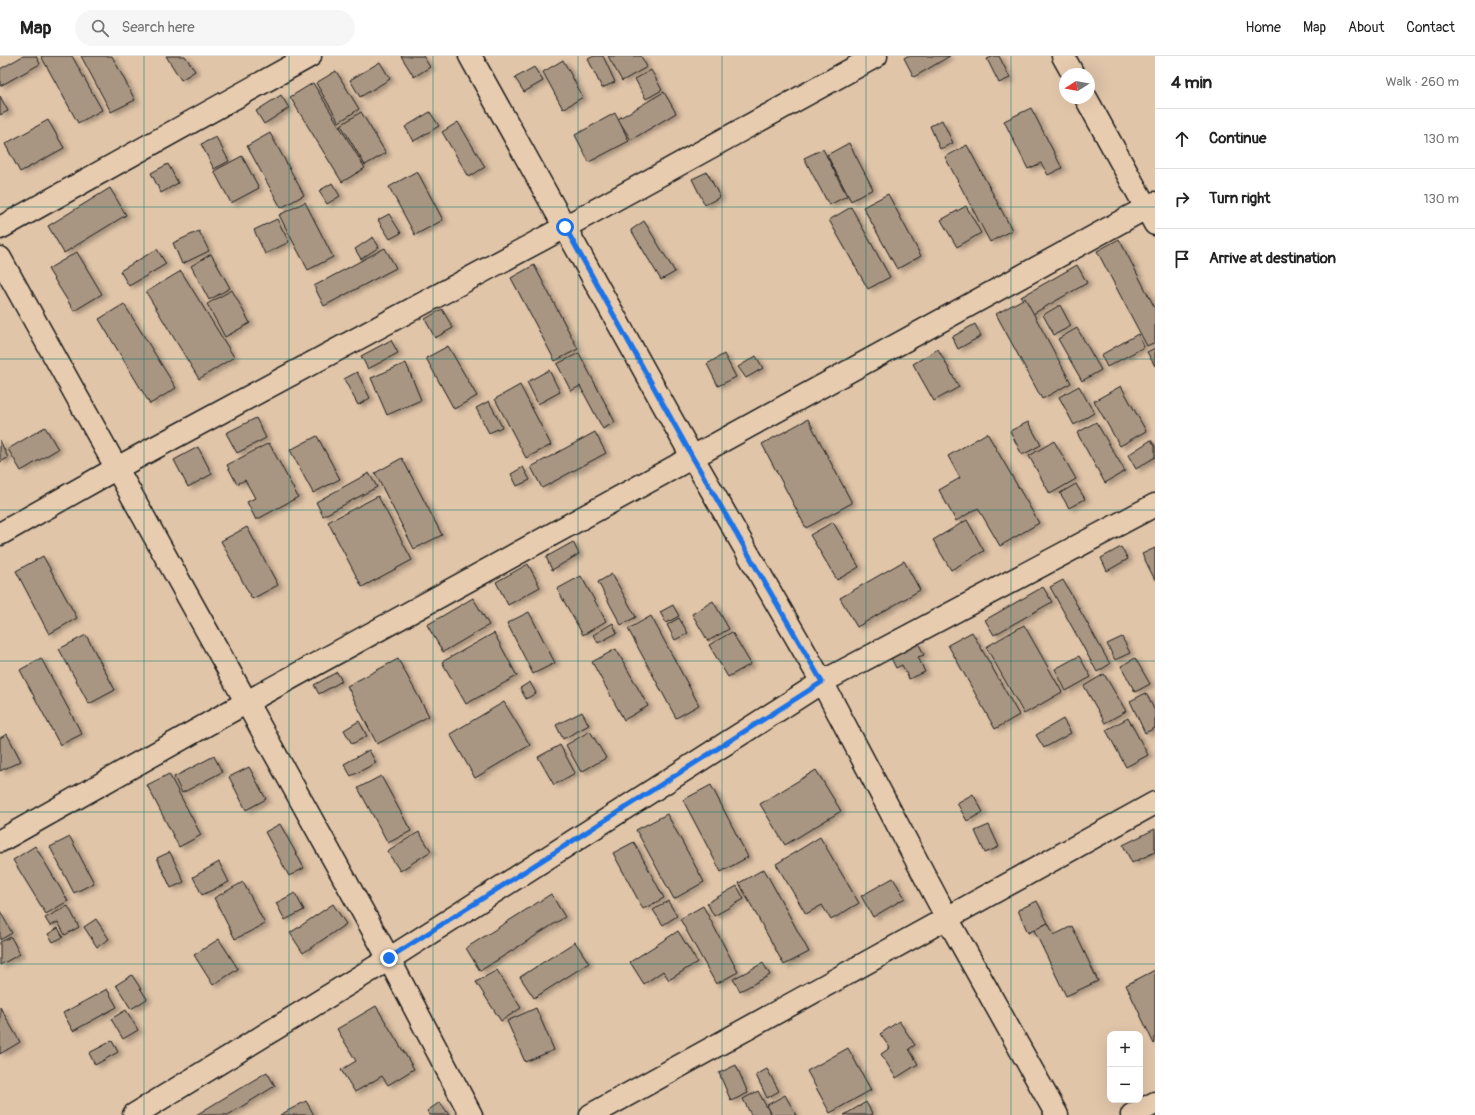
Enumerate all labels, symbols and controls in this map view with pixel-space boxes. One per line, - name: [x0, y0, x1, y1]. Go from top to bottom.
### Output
- search box: [75, 10, 355, 46]
- text: Map: [20, 16, 51, 40]
- icon: search: [89, 17, 111, 39]
- text: Search here: [121, 18, 195, 37]
- text: Home: [1246, 19, 1281, 36]
- text: Map: [1303, 19, 1326, 36]
- text: About: [1348, 19, 1384, 36]
- text: Contact: [1406, 19, 1455, 36]
- north arrow: [1059, 68, 1095, 104]
- text: 4 min: [1171, 72, 1212, 93]
- text: Walk · 260 m: [1385, 74, 1459, 90]
- icon: ahead: [1171, 128, 1193, 150]
- text: Continue: [1209, 129, 1267, 148]
- text: 130 m: [1423, 131, 1459, 147]
- icon: right: [1171, 188, 1193, 210]
- text: Turn right: [1209, 189, 1270, 208]
- text: 130 m: [1423, 191, 1459, 207]
- route start: [556, 218, 574, 236]
- icon: arrive: [1171, 248, 1193, 270]
- text: Arrive at destination: [1209, 249, 1336, 268]
- route end: [380, 949, 398, 967]
- map controls: [1107, 1031, 1143, 1103]
- button: +: [1107, 1031, 1143, 1067]
- button: −: [1107, 1067, 1143, 1103]

